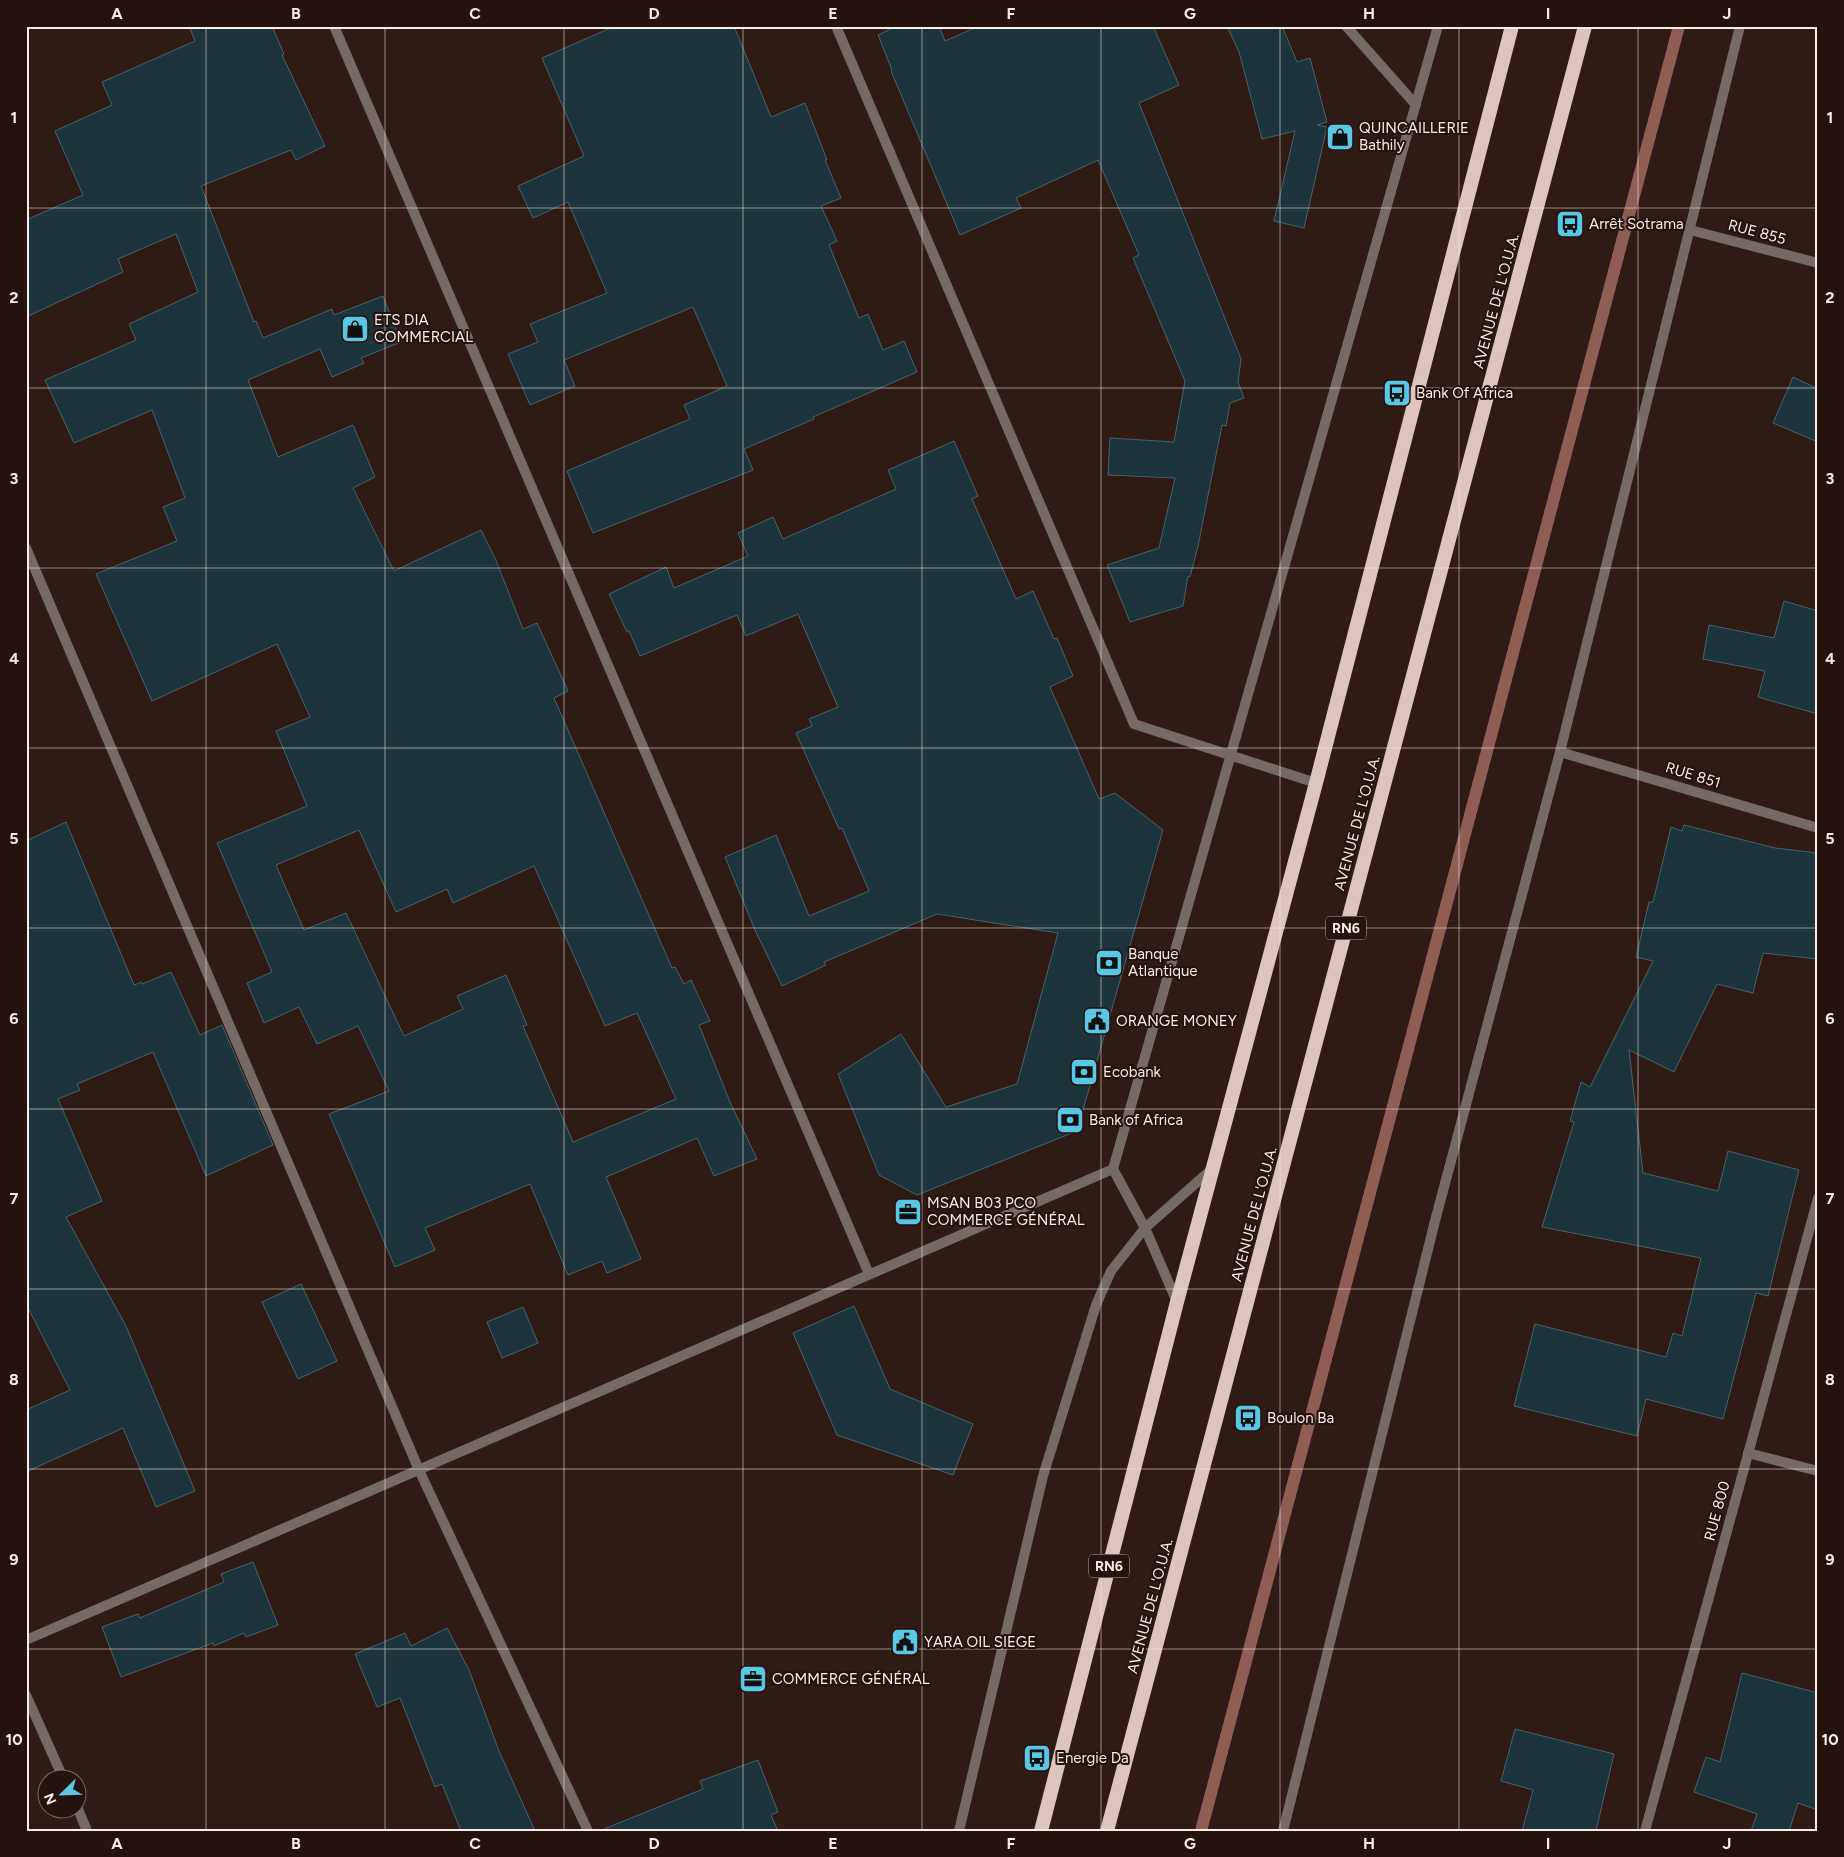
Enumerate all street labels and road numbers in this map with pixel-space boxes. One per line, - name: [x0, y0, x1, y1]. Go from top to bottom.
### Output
- street label: RUE 855: [1726, 216, 1788, 248]
- street label: AVENUE DE L'O.U.A.: [1469, 232, 1523, 370]
- street label: AVENUE DE L'O.U.A.: [1330, 754, 1384, 892]
- street label: RUE 851: [1663, 758, 1723, 792]
- road number: RN6: [1326, 916, 1366, 940]
- street label: AVENUE DE L'O.U.A.: [1227, 1145, 1281, 1283]
- street label: RUE 800: [1700, 1479, 1734, 1543]
- street label: AVENUE DE L'O.U.A.: [1123, 1537, 1177, 1675]
- road number: RN6: [1089, 1554, 1129, 1578]

